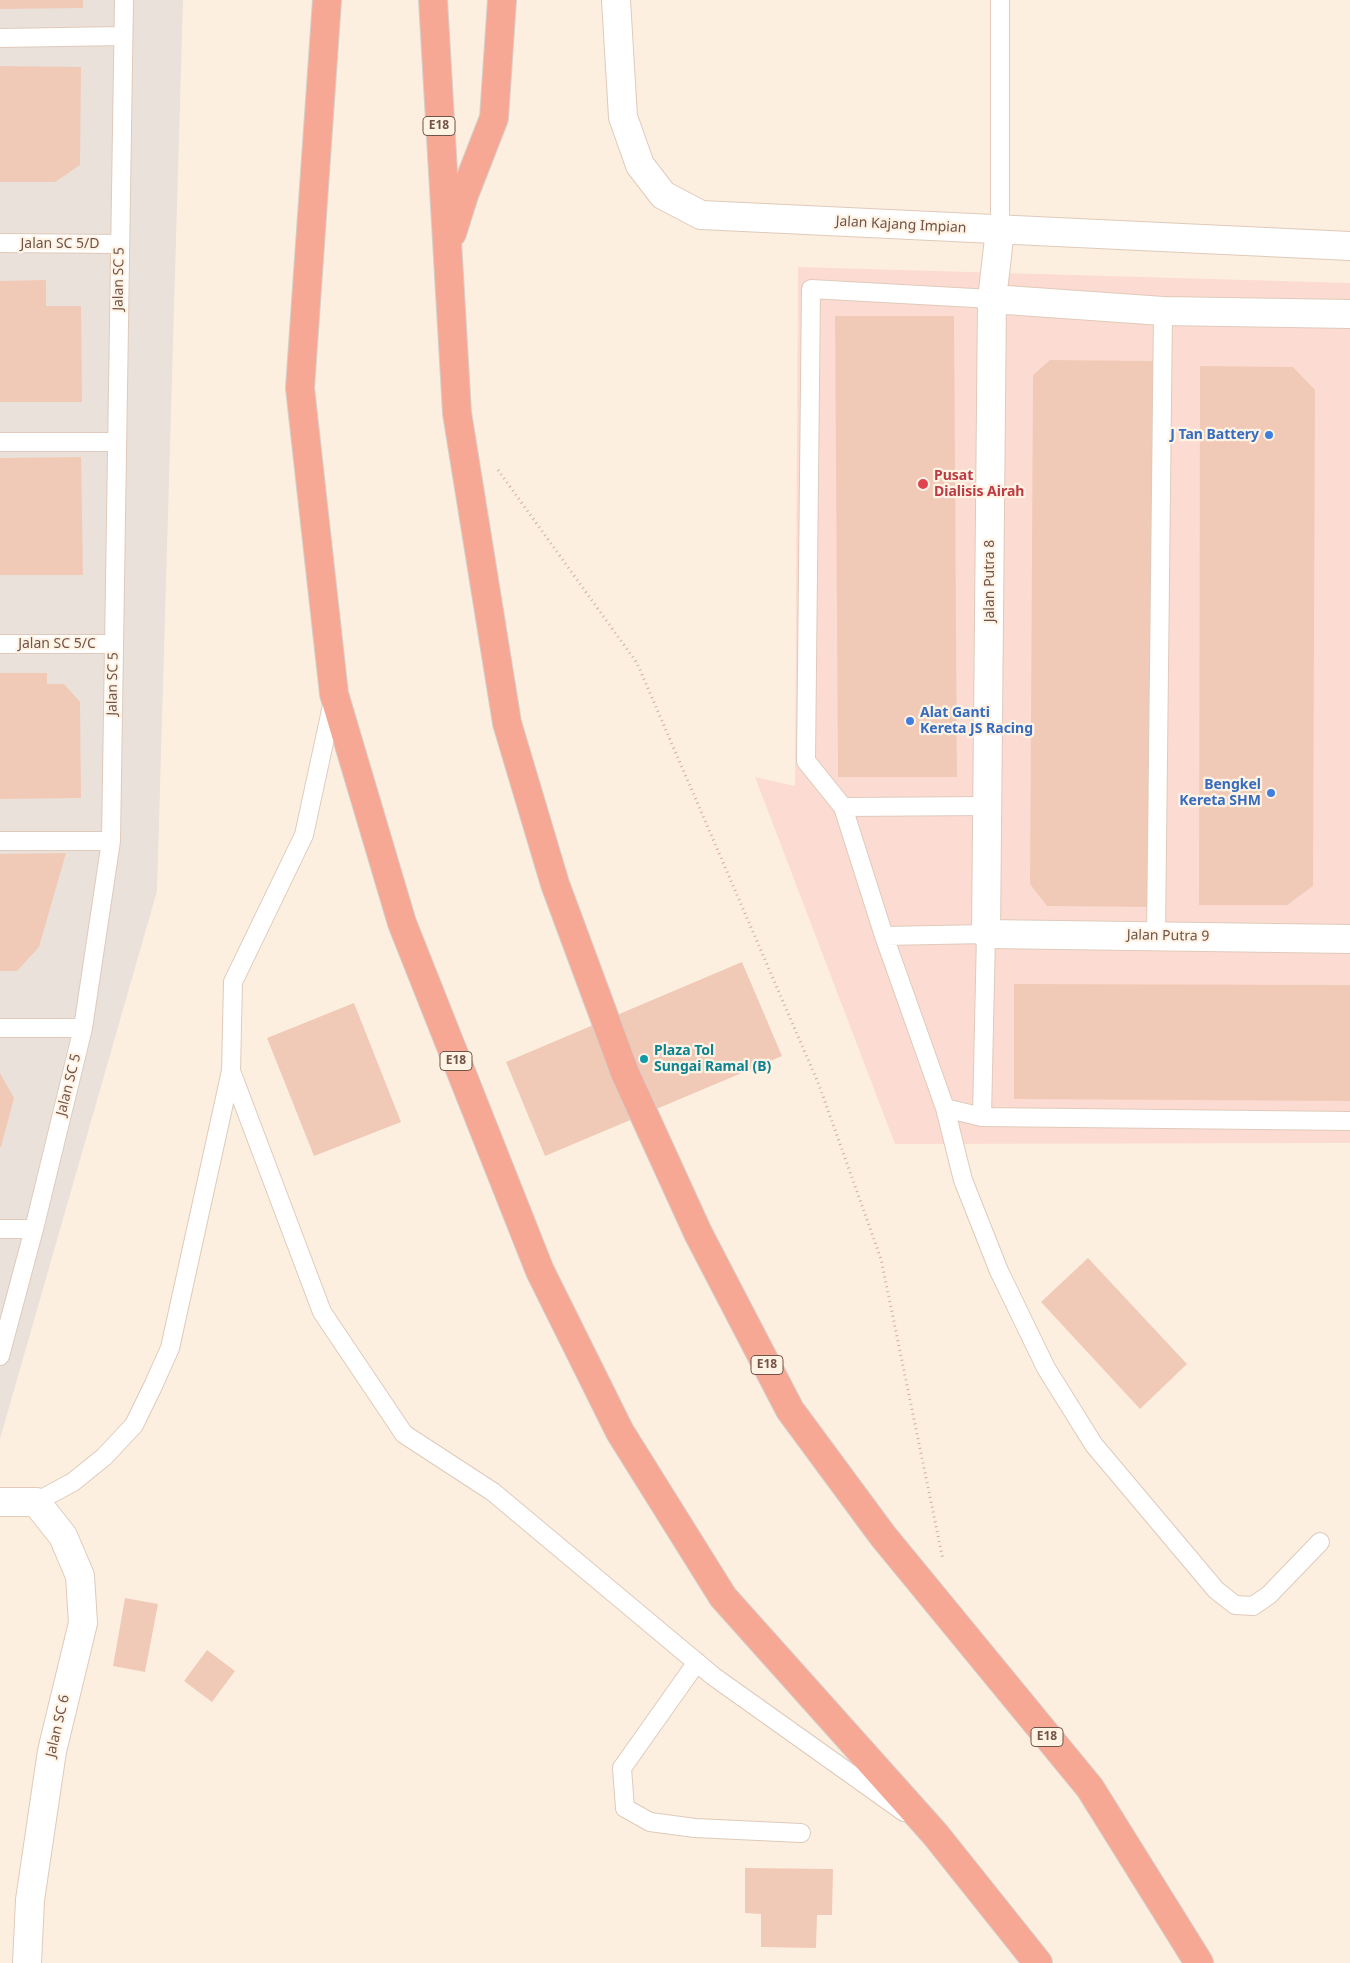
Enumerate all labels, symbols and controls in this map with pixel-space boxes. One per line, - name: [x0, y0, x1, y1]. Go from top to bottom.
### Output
- road number: E18: [423, 116, 455, 136]
- street label: Jalan Kajang Impian: [835, 213, 967, 237]
- street label: Jalan SC 5/D: [20, 236, 100, 252]
- street label: Jalan SC 5: [110, 247, 128, 311]
- place label: J Tan Battery: [1170, 427, 1259, 443]
- marker: J Tan Battery: [1263, 429, 1275, 441]
- place label: Pusat Dialisis Airah: [934, 468, 1024, 501]
- marker: Pusat Dialisis Airah: [916, 477, 930, 491]
- street label: Jalan Putra 8: [982, 540, 998, 622]
- street label: Jalan SC 5/C: [18, 636, 96, 652]
- street label: Jalan SC 5: [104, 652, 122, 716]
- place label: Alat Ganti Kereta JS Racing: [920, 705, 1033, 738]
- marker: Alat Ganti Kereta JS Racing: [904, 715, 916, 727]
- place label: Bengkel Kereta SHM: [1179, 777, 1261, 810]
- marker: Bengkel Kereta SHM: [1265, 787, 1277, 799]
- street label: Jalan Putra 9: [1127, 927, 1209, 945]
- place label: Plaza Tol Sungai Ramal (B): [654, 1043, 771, 1076]
- street label: Jalan SC 5: [53, 1052, 85, 1118]
- road number: E18: [440, 1052, 472, 1070]
- marker: Plaza Tol Sungai Ramal (B): [638, 1053, 650, 1065]
- road number: E18: [751, 1356, 783, 1374]
- street label: Jalan SC 6: [43, 1693, 73, 1759]
- road number: E18: [1031, 1728, 1063, 1746]

